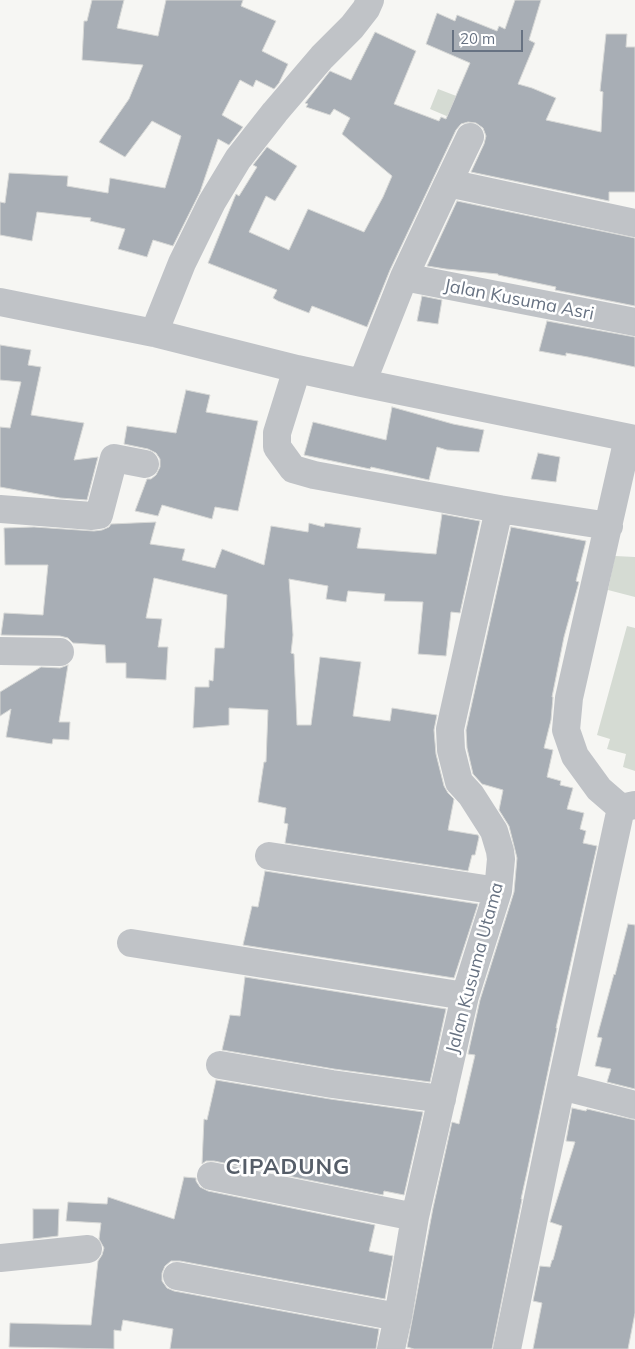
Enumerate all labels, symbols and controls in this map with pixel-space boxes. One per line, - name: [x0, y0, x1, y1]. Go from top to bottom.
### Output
- scale bar: [455, 20, 526, 52]
- text: 20 m: [460, 29, 495, 48]
- street label: Jalan Kusuma Asri: [442, 275, 596, 325]
- street label: Jalan Kusuma Utama: [442, 880, 508, 1056]
- district label: CIPADUNG: [225, 1154, 351, 1180]

